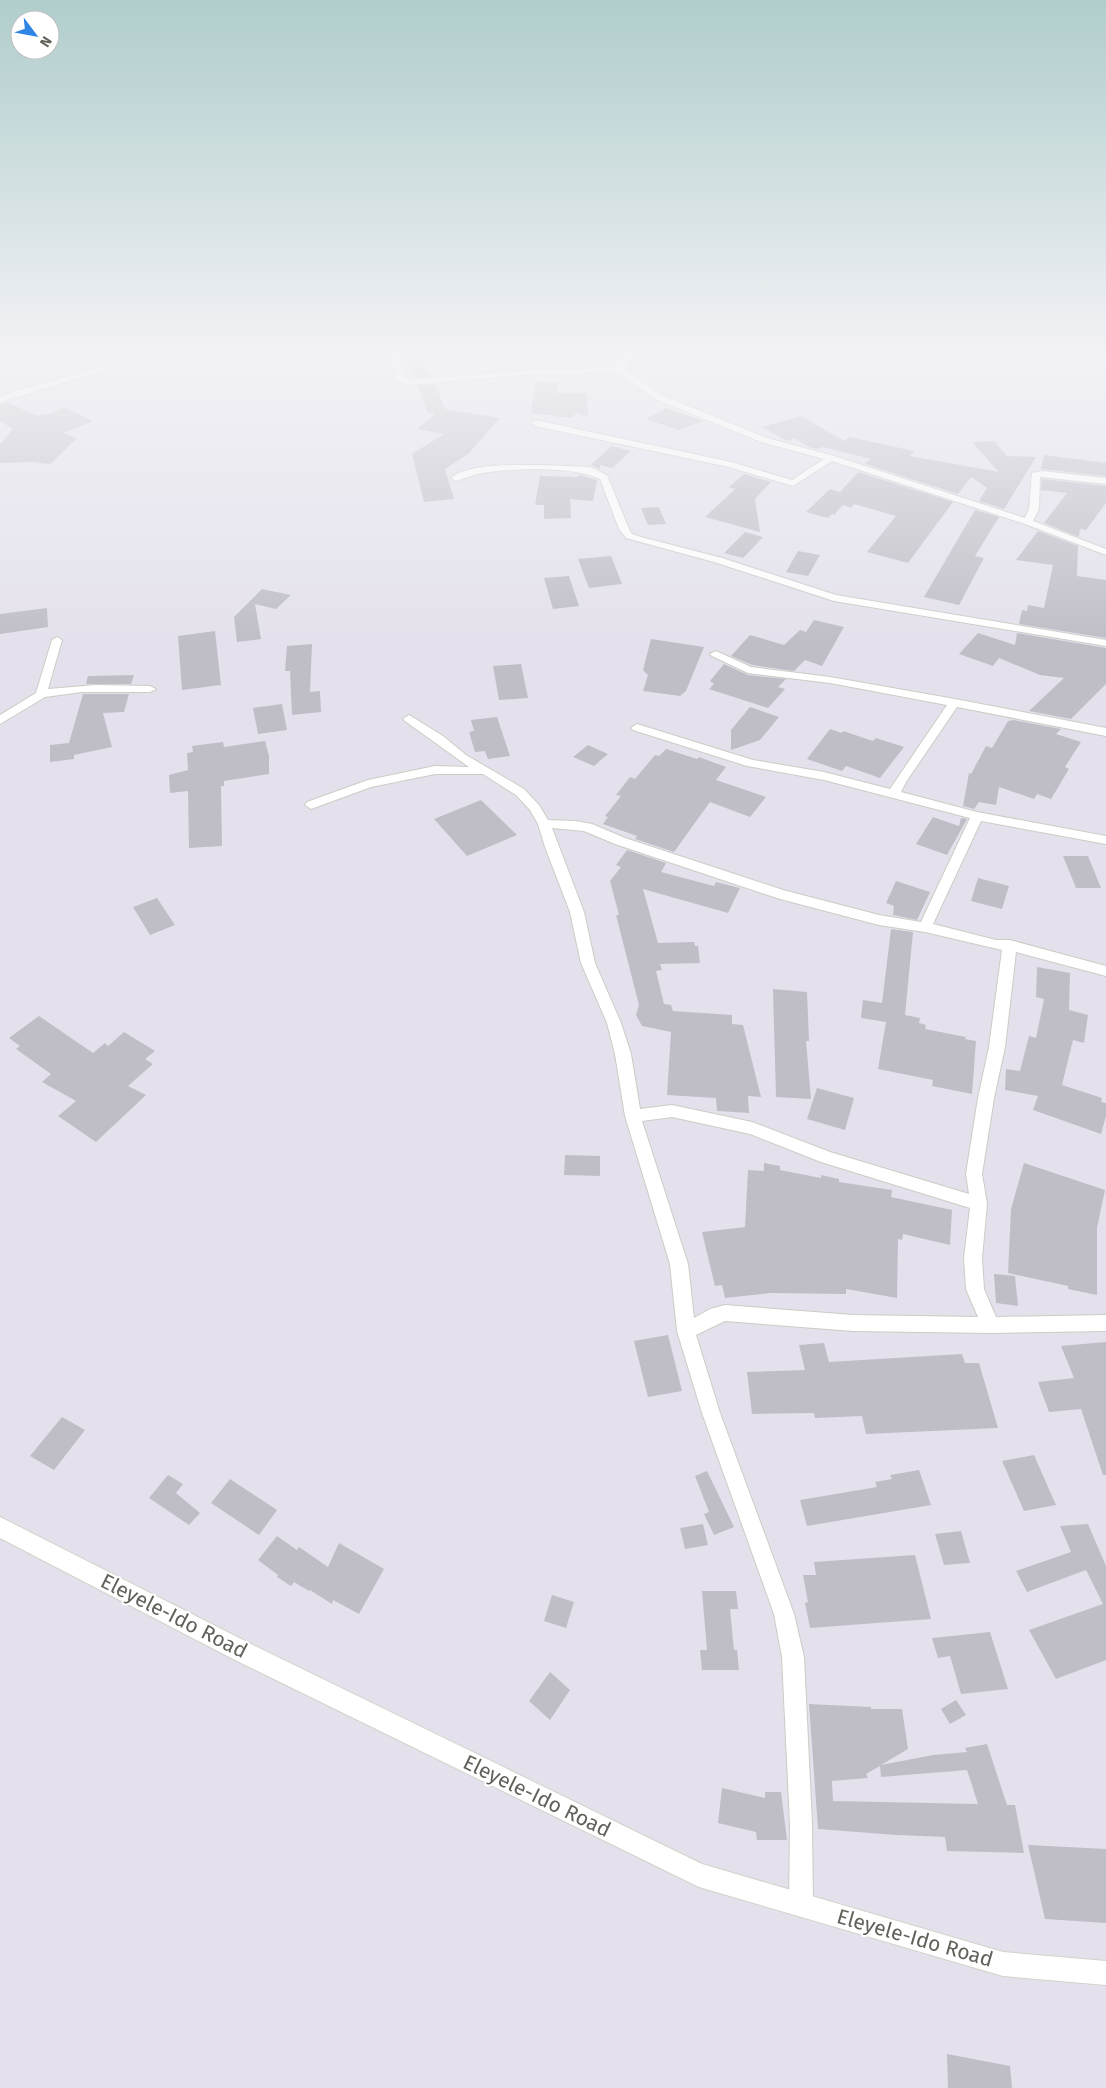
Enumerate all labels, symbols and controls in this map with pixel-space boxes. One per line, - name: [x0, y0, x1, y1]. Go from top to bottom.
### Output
- north arrow: [10, 10, 60, 60]
- text: N: [36, 33, 55, 50]
- street label: Eleyele-Ido Road: [96, 1568, 252, 1664]
- street label: Eleyele-Ido Road: [459, 1749, 615, 1843]
- street label: Eleyele-Ido Road: [834, 1903, 996, 1973]

